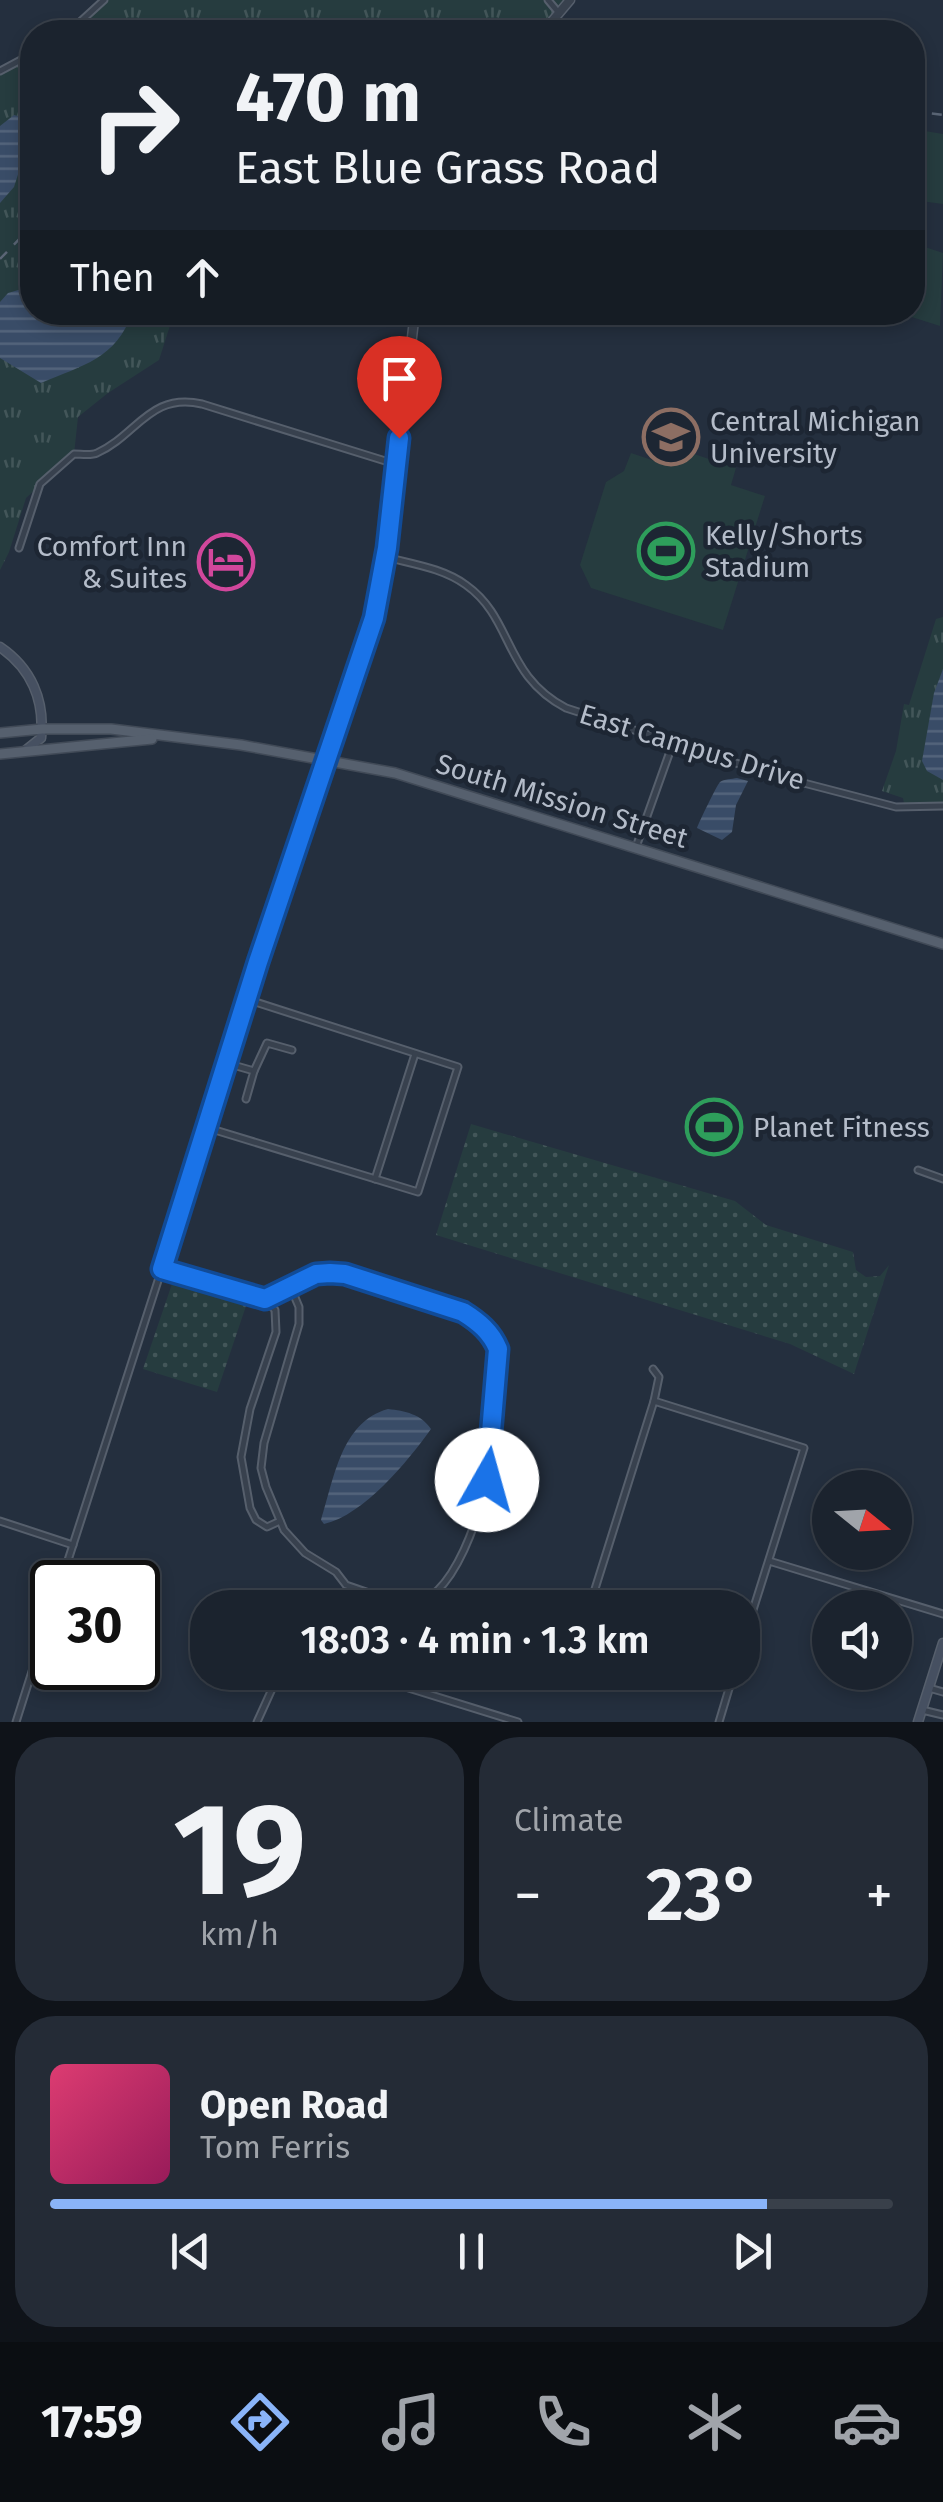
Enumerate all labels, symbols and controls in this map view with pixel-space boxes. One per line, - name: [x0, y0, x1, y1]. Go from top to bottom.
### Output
- text: 470 m: [235, 56, 421, 140]
- icon: right: [70, 60, 200, 190]
- text: East Blue Grass Road: [235, 141, 660, 195]
- icon: ahead: [175, 250, 230, 305]
- text: Then: [70, 255, 155, 301]
- pin: [357, 336, 442, 439]
- icon: arrive: [372, 351, 427, 406]
- place label: Central Michigan University: [710, 405, 920, 470]
- school or university icon: Central Michigan University: [641, 407, 701, 467]
- place label: Kelly/Shorts Stadium: [705, 519, 863, 584]
- sports icon: Kelly/Shorts Stadium: [636, 521, 696, 581]
- place label: Comfort Inn & Suites: [37, 530, 187, 595]
- hotel icon: Comfort Inn & Suites: [196, 532, 256, 592]
- street label: East Campus Drive: [575, 697, 809, 797]
- street label: South Mission Street: [432, 747, 693, 855]
- sports icon: Planet Fitness: [684, 1097, 744, 1157]
- place label: Planet Fitness: [753, 1111, 930, 1144]
- position arrow: [435, 1428, 539, 1532]
- north arrow: [812, 1470, 912, 1570]
- map controls: [812, 1470, 912, 1690]
- speed limit sign: 30: [30, 1560, 160, 1690]
- button: sound: [812, 1590, 912, 1690]
- text: 18:03 · 4 min · 1.3 km: [301, 1617, 649, 1663]
- text: 19: [173, 1772, 306, 1928]
- text: Climate: [514, 1801, 623, 1839]
- text: 23°: [646, 1850, 761, 1940]
- text: −: [514, 1863, 542, 1929]
- text: +: [866, 1863, 893, 1929]
- text: km/h: [200, 1915, 279, 1953]
- text: Open Road: [200, 2082, 389, 2128]
- text: Tom Ferris: [200, 2128, 350, 2166]
- icon: previous: [163, 2224, 218, 2279]
- icon: pause: [444, 2224, 499, 2279]
- icon: next: [725, 2224, 780, 2279]
- icon: directions: [225, 2387, 295, 2457]
- icon: music: [376, 2387, 446, 2457]
- icon: phone: [528, 2387, 598, 2457]
- icon: climate: [680, 2387, 750, 2457]
- icon: car: [832, 2387, 902, 2457]
- text: 17:59: [41, 2395, 143, 2449]

